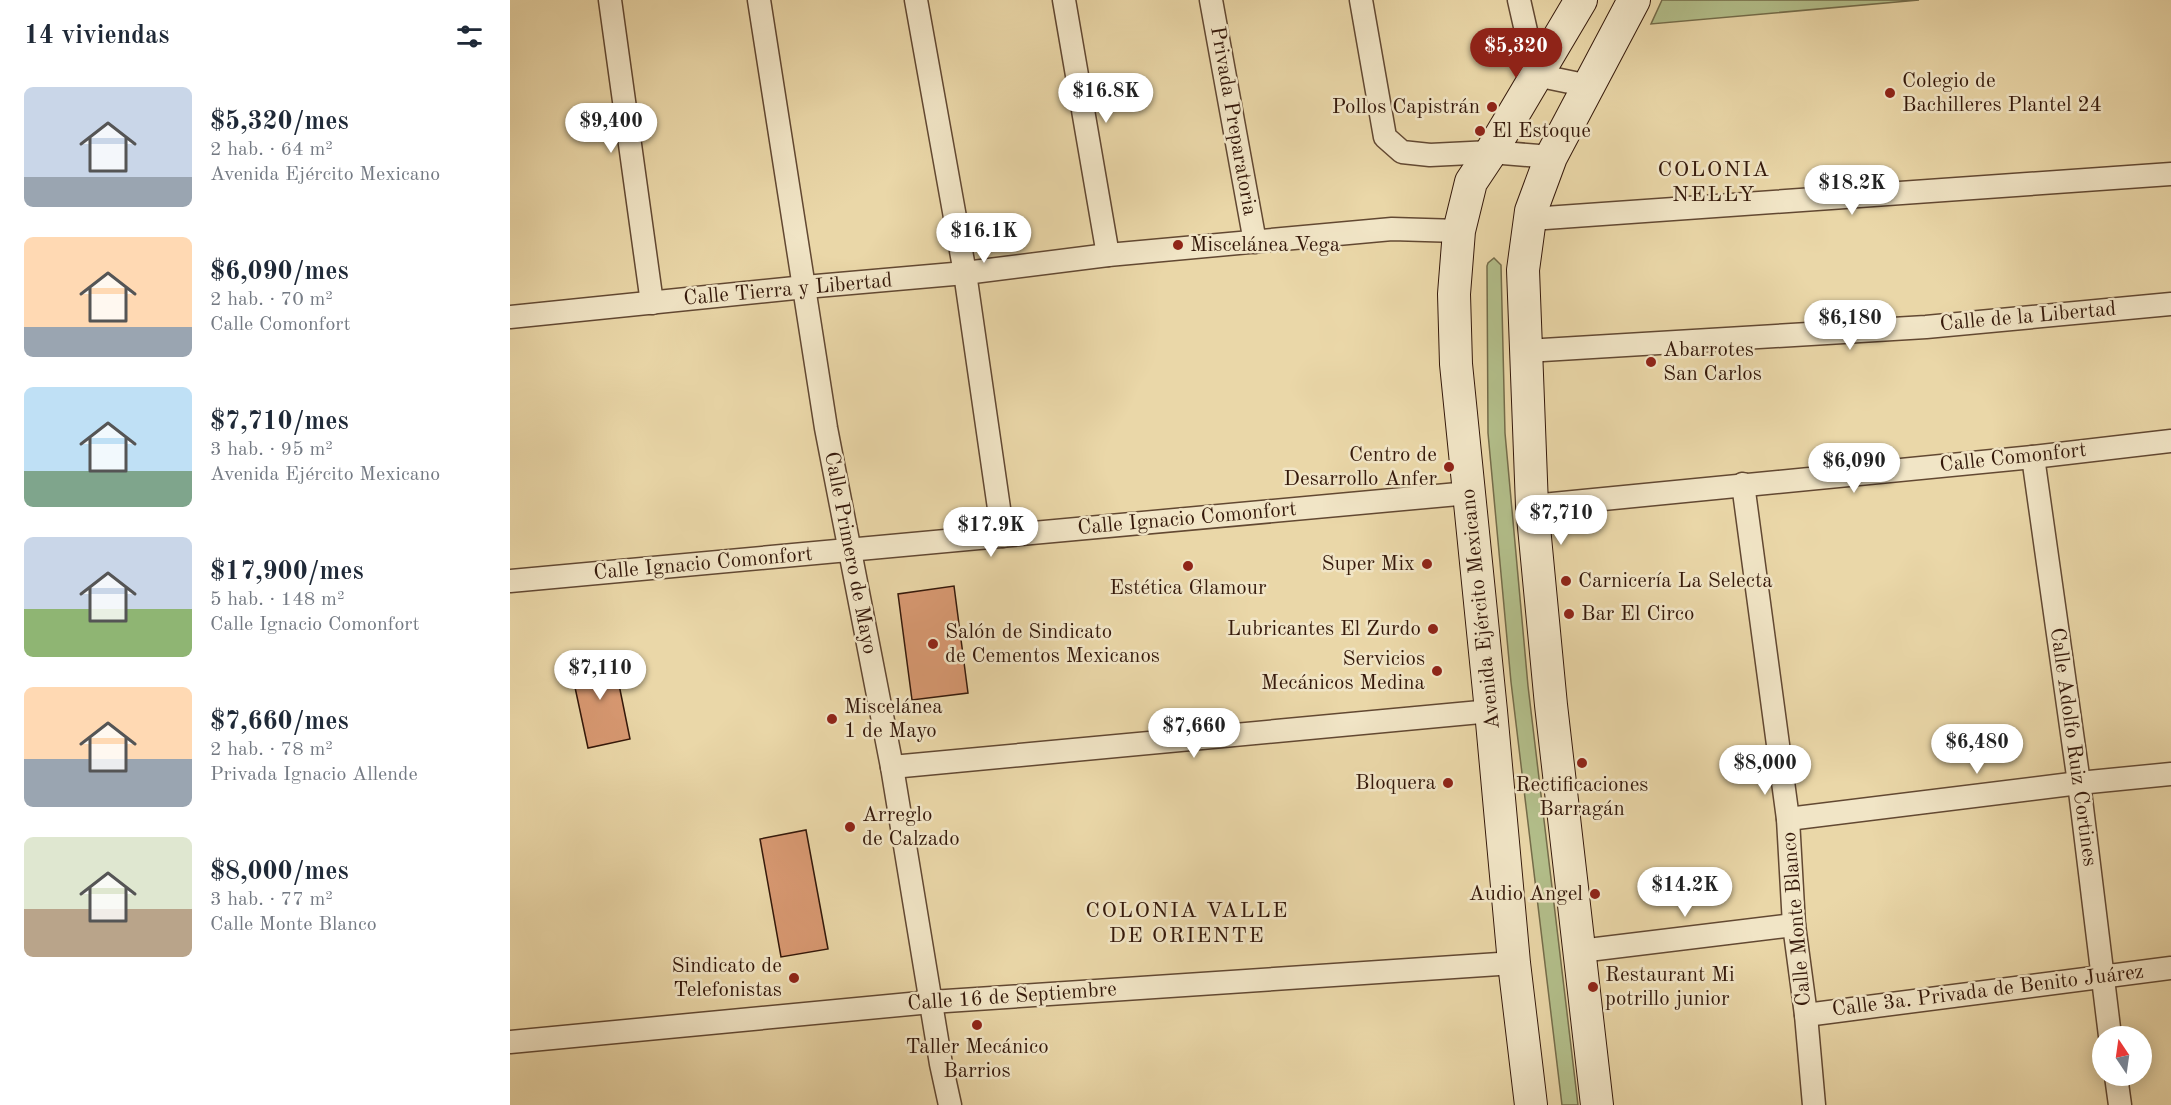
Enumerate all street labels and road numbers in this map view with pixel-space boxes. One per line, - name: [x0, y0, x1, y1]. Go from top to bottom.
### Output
- street label: Privada Preparatoria: [1206, 25, 1260, 217]
- street label: Calle Tierra y Libertad: [683, 270, 893, 310]
- street label: Calle de la Libertad: [1939, 299, 2117, 335]
- street label: Calle Comonfort: [1939, 440, 2087, 476]
- street label: Calle Primero de Mayo: [820, 450, 880, 656]
- street label: Avenida Ejército Mexicano: [1458, 488, 1504, 730]
- street label: Calle Ignacio Comonfort: [1077, 499, 1297, 539]
- street label: Calle Ignacio Comonfort: [593, 544, 813, 584]
- street label: Calle Adolfo Ruiz Cortines: [2046, 626, 2100, 868]
- street label: Calle Monte Blanco: [1779, 831, 1815, 1007]
- street label: Calle 3a. Privada de Benito Juárez: [1831, 961, 2145, 1021]
- street label: Calle 16 de Septiembre: [907, 979, 1117, 1015]

